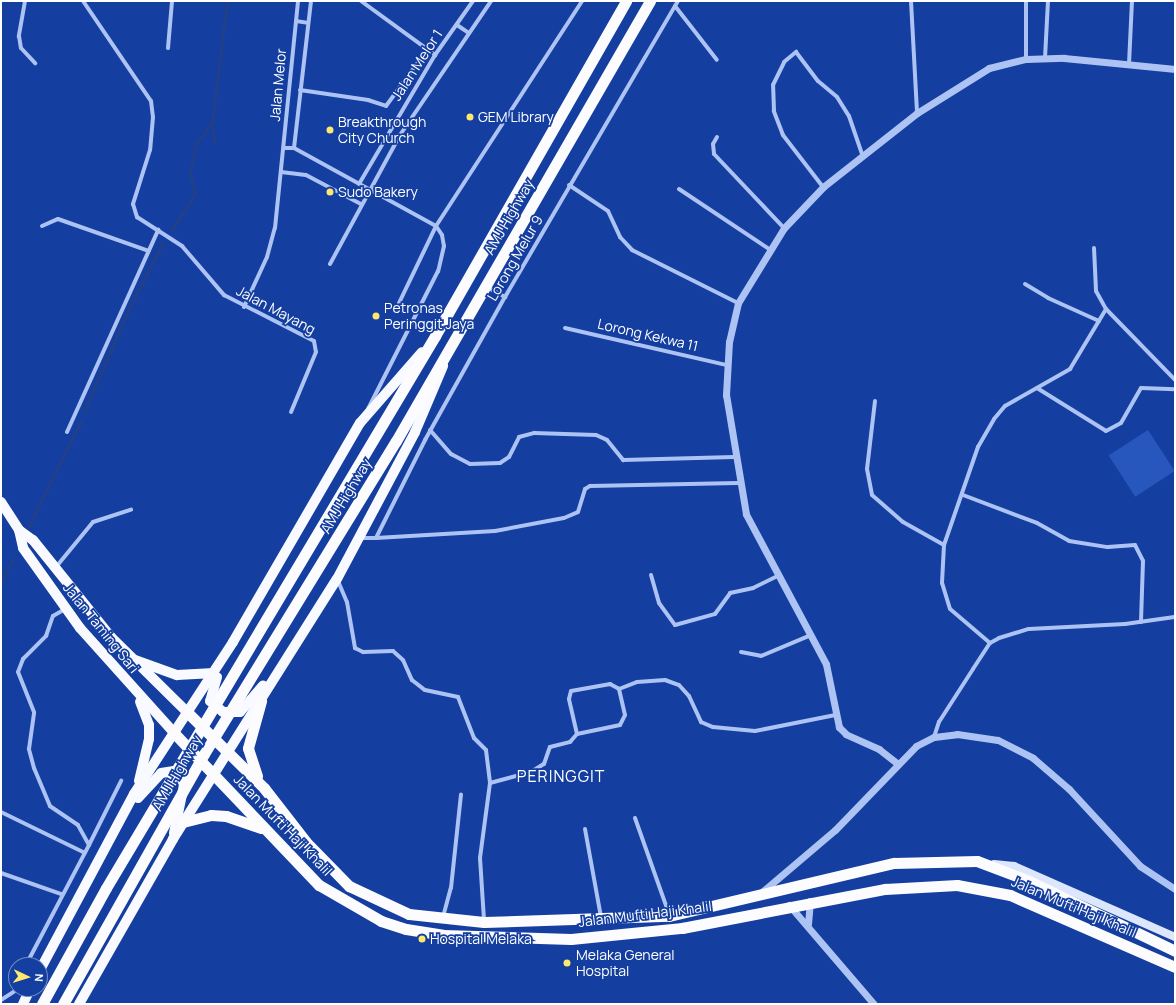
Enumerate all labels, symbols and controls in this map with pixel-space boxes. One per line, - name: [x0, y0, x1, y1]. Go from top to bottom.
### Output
- street label: Jalan Melor 1: [388, 26, 446, 104]
- street label: Jalan Melor: [266, 48, 290, 122]
- place label: GEM Library: [478, 109, 554, 125]
- marker: GEM Library: [465, 112, 475, 122]
- place label: Breakthrough City Church: [338, 114, 426, 146]
- marker: Breakthrough City Church: [325, 125, 335, 135]
- street label: AMJ Highway: [481, 176, 537, 258]
- place label: Sudo Bakery: [338, 184, 418, 200]
- marker: Sudo Bakery: [325, 187, 335, 197]
- street label: Lorong Melur 9: [484, 212, 546, 304]
- street label: Jalan Mayang: [234, 282, 318, 338]
- place label: Petronas Peringgit Jaya: [384, 300, 474, 332]
- marker: Petronas Peringgit Jaya: [371, 311, 381, 321]
- street label: Lorong Kekwa 11: [596, 315, 700, 355]
- street label: AMJ Highway: [317, 455, 375, 537]
- street label: Jalan Taming Sari: [60, 580, 142, 676]
- street label: AMJ Highway: [149, 732, 205, 814]
- district label: PERINGGIT: [517, 766, 605, 786]
- street label: Jalan Mufti Haji Khalil: [230, 771, 336, 879]
- street label: Jalan Mufti Haji Khalil: [1009, 873, 1139, 941]
- street label: Jalan Mufti Haji Khalil: [577, 897, 713, 931]
- place label: Hospital Melaka: [430, 931, 532, 947]
- marker: Hospital Melaka: [417, 934, 427, 944]
- place label: Melaka General Hospital: [576, 947, 675, 980]
- north arrow: [8, 957, 48, 997]
- marker: Melaka General Hospital: [561, 957, 573, 969]
- text: N: [32, 973, 47, 982]

